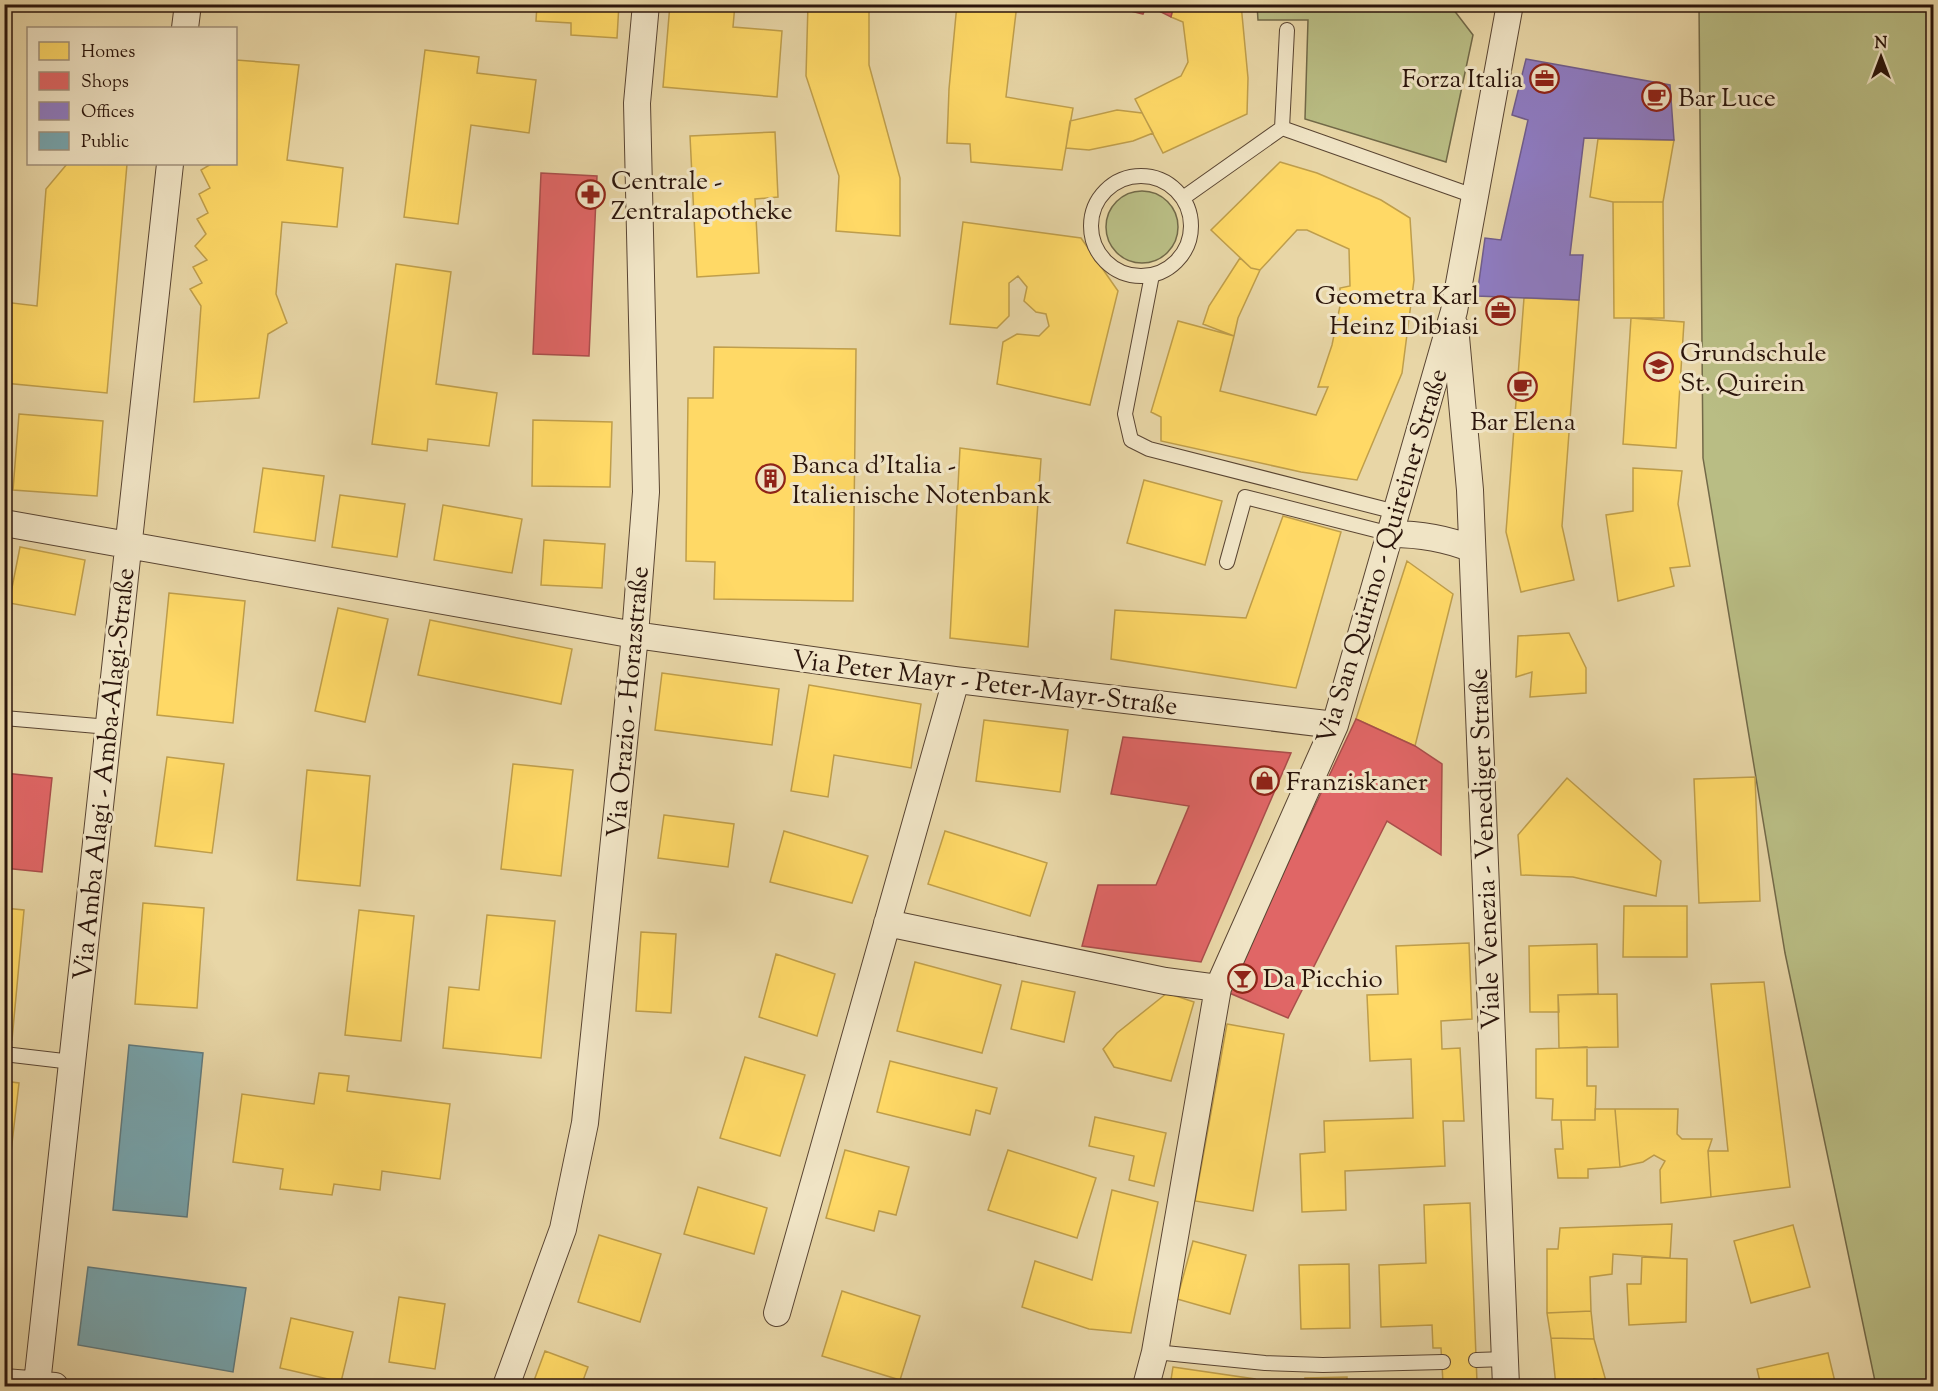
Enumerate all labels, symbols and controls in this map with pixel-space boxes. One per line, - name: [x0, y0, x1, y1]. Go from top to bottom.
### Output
- legend: [27, 27, 237, 165]
- north arrow: [1851, 27, 1911, 87]
- text: N: [1875, 33, 1888, 56]
- text: Homes: [81, 40, 135, 66]
- place label: Forza Italia: [1402, 62, 1523, 99]
- office icon: Forza Italia: [1528, 62, 1560, 94]
- text: Shops: [81, 70, 129, 96]
- cafe icon: Bar Luce: [1641, 81, 1673, 113]
- place label: Bar Luce: [1678, 81, 1776, 118]
- text: Offices: [81, 100, 134, 126]
- text: Public: [81, 130, 129, 156]
- place label: Centrale - Zentralapotheke: [611, 164, 793, 231]
- pharmacy icon: Centrale - Zentralapotheke: [574, 179, 606, 211]
- place label: Geometra Karl Heinz Dibiasi: [1315, 279, 1479, 346]
- office icon: Geometra Karl Heinz Dibiasi: [1484, 294, 1516, 326]
- place label: Grundschule St. Quirein: [1680, 336, 1827, 403]
- school or university icon: Grundschule St. Quirein: [1643, 351, 1675, 383]
- street label: Via San Quirino - Quireiner Straße: [1309, 364, 1458, 749]
- cafe icon: Bar Elena: [1507, 371, 1539, 403]
- place label: Bar Elena: [1470, 405, 1576, 442]
- place label: Banca d'Italia - Italienische Notenbank: [792, 448, 1052, 515]
- building icon: Banca d'Italia - Italienische Notenbank: [755, 463, 787, 495]
- street label: Via Orazio - Horazstraße: [599, 565, 660, 840]
- street label: Via Amba Alagi - Amba-Alagi-Straße: [65, 566, 146, 983]
- street label: Via Peter Mayr - Peter-Mayr-Straße: [790, 642, 1180, 726]
- street label: Viale Venezia - Venediger Straße: [1462, 667, 1511, 1030]
- shop icon: Franziskaner: [1249, 765, 1281, 797]
- place label: Franziskaner: [1286, 765, 1428, 802]
- bar icon: Da Picchio: [1226, 962, 1258, 994]
- place label: Da Picchio: [1263, 962, 1383, 999]

